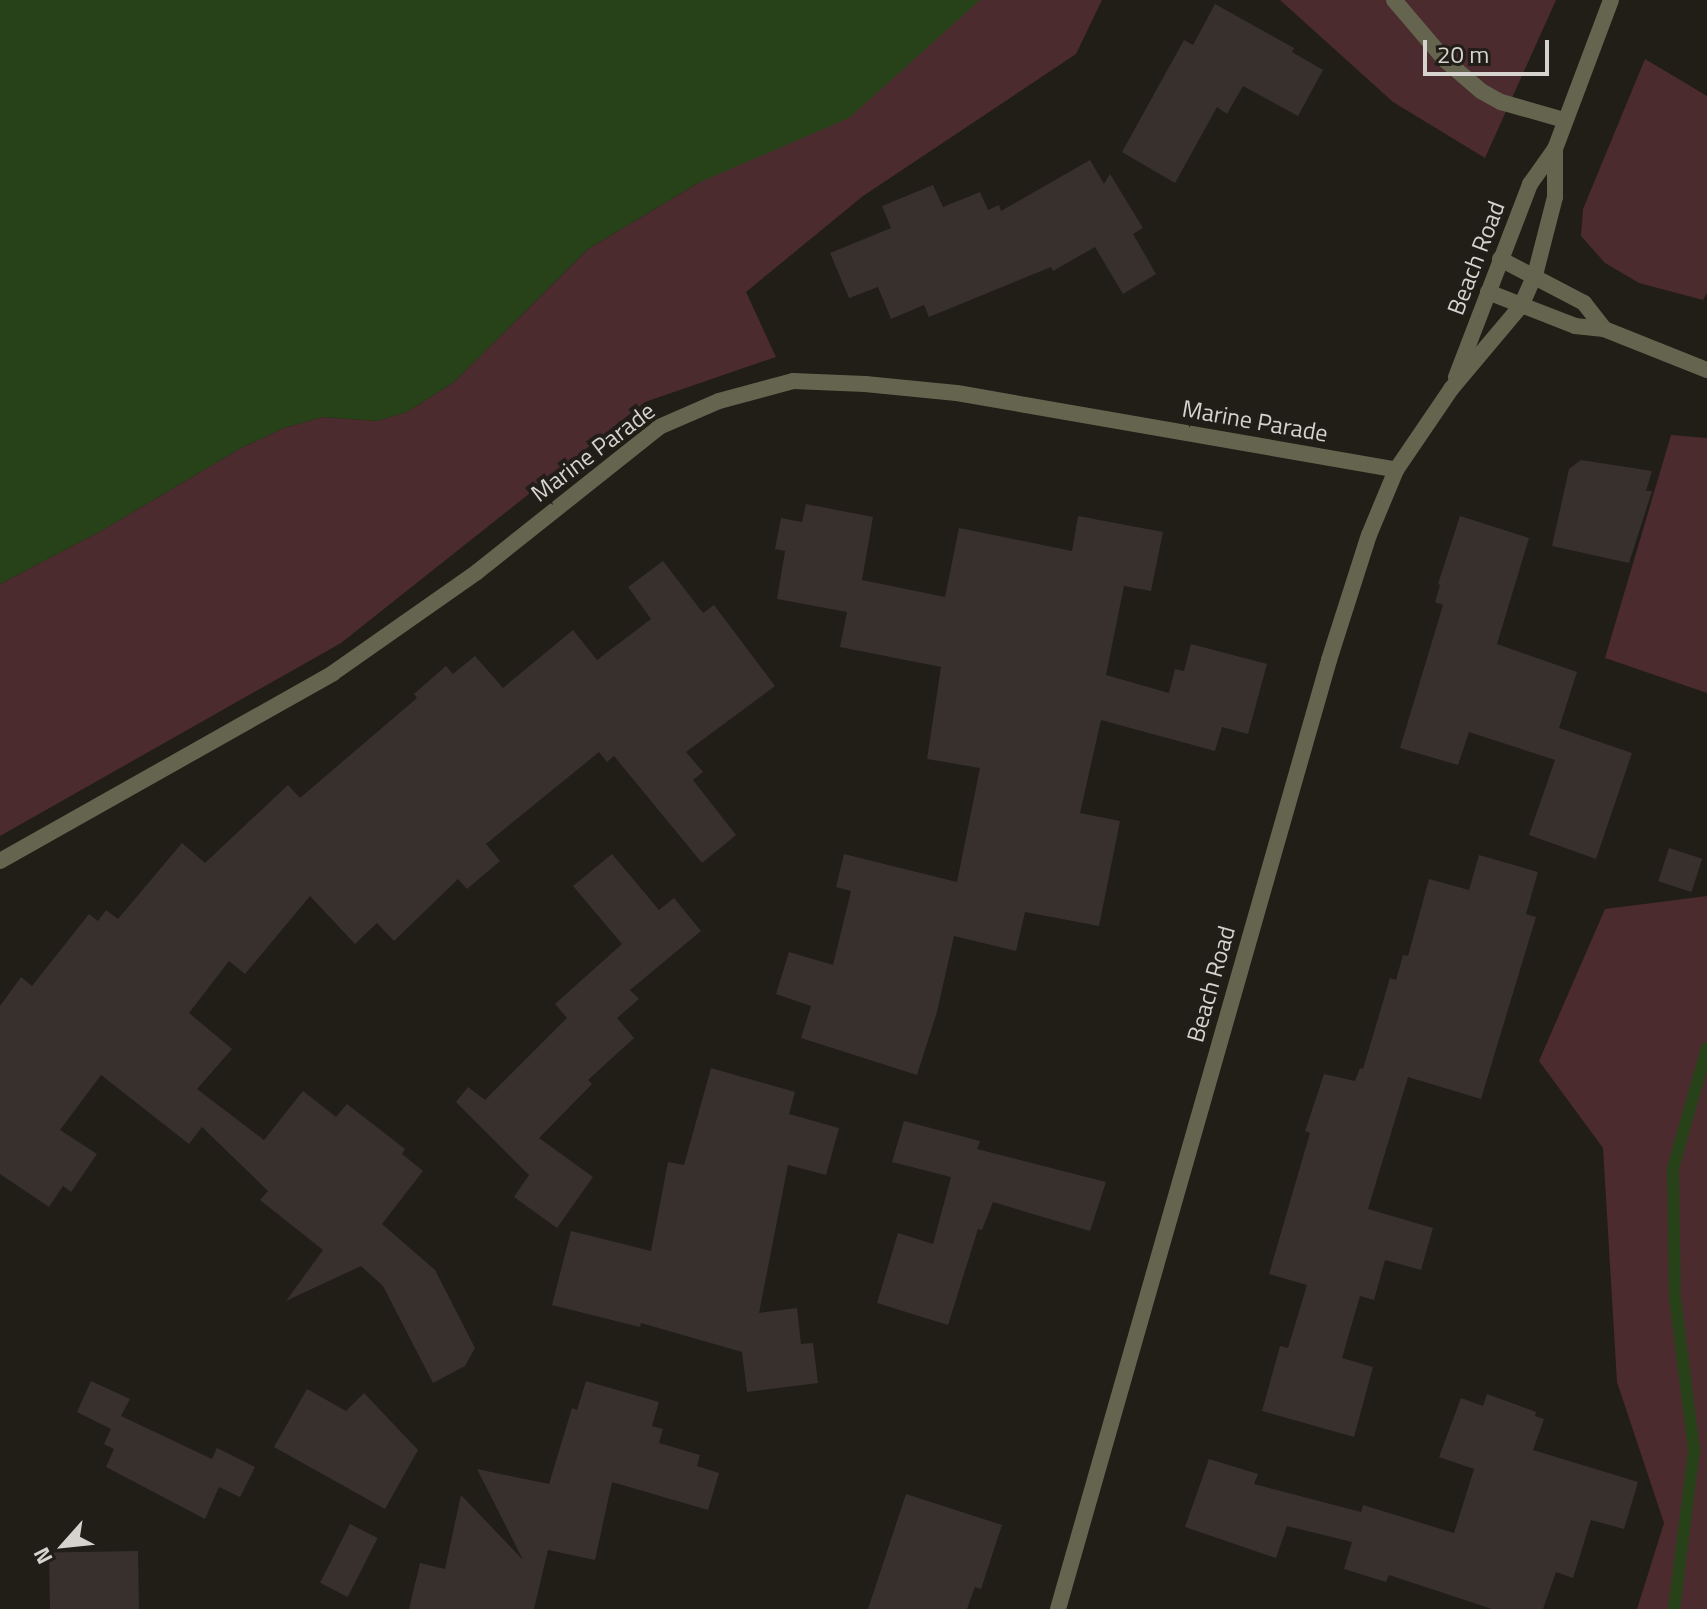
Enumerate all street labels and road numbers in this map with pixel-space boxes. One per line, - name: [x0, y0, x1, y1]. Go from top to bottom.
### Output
- street label: Beach Road: [1441, 197, 1511, 319]
- street label: Marine Parade: [1180, 394, 1330, 448]
- street label: Marine Parade: [526, 396, 660, 508]
- street label: Beach Road: [1181, 923, 1241, 1045]

